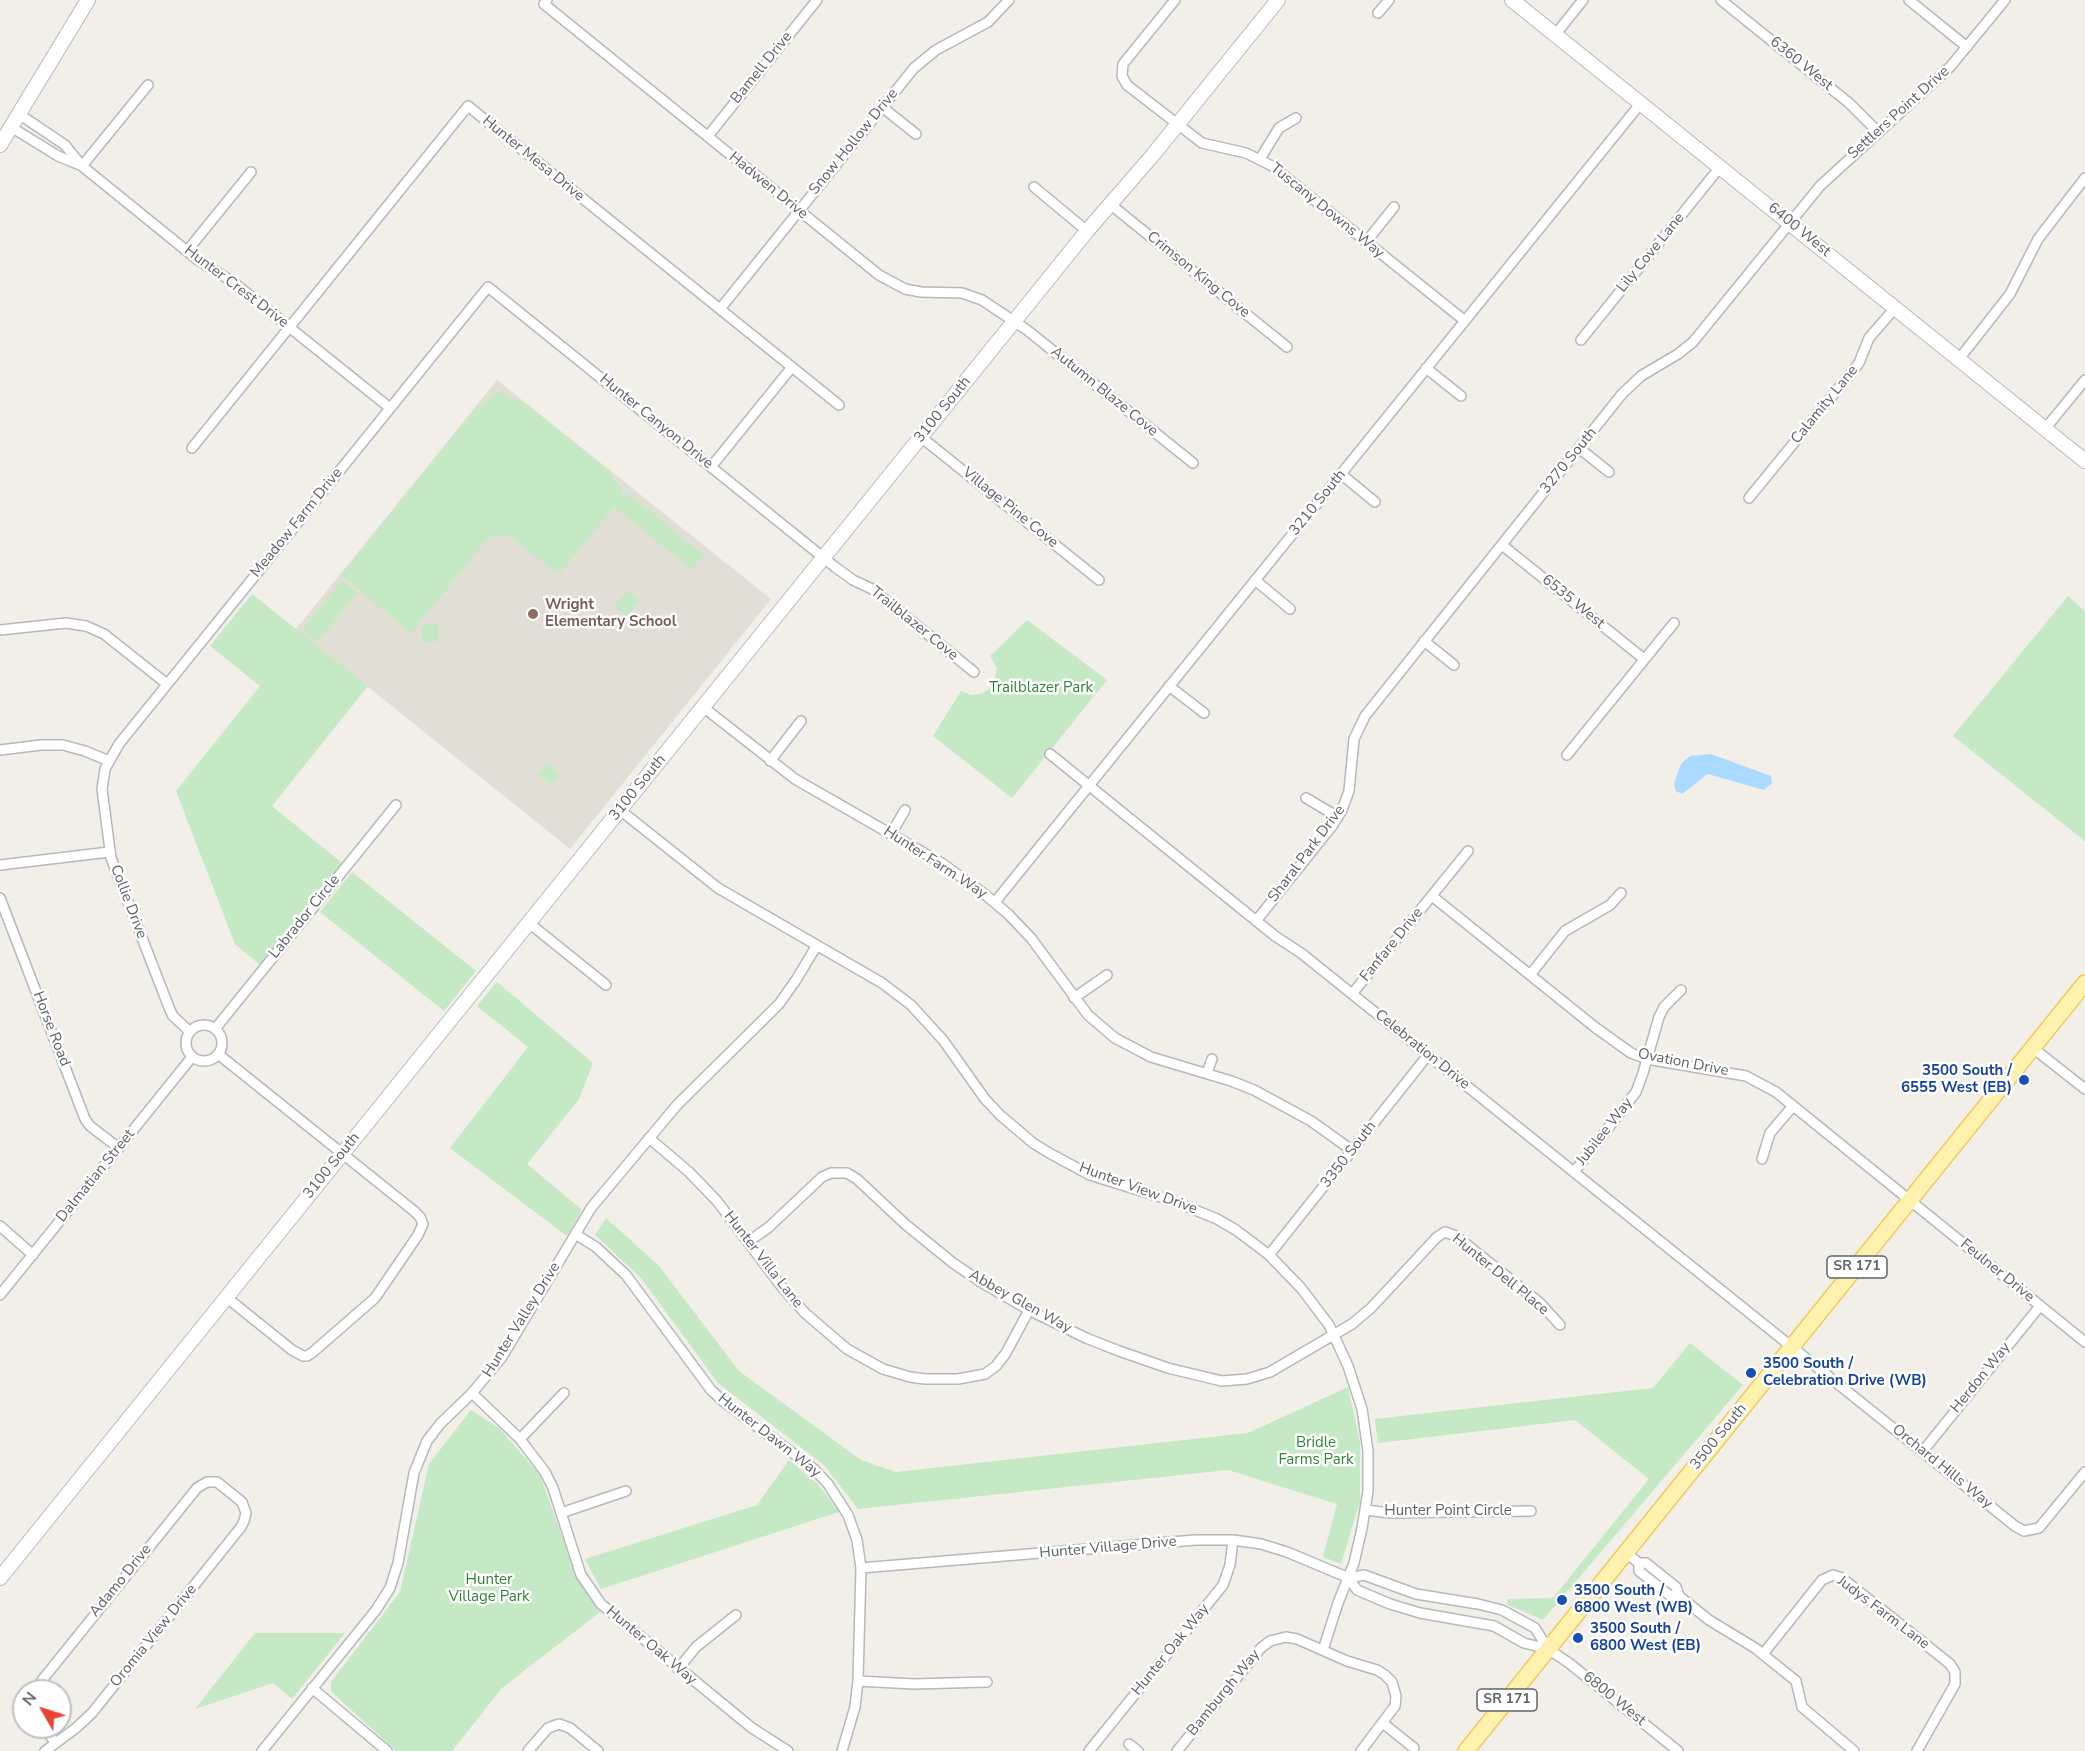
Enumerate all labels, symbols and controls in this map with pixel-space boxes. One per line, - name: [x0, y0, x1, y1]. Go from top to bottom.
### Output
- street label: Bamell Drive: [728, 28, 796, 108]
- street label: 6360 West: [1766, 33, 1836, 95]
- street label: Settlers Point Drive: [1845, 63, 1953, 163]
- street label: Snow Hollow Drive: [806, 85, 902, 199]
- street label: Hunter Mesa Drive: [478, 112, 588, 206]
- street label: Hadwen Drive: [725, 149, 811, 223]
- street label: Tuscany Downs Way: [1266, 160, 1388, 262]
- street label: 6400 West: [1764, 199, 1834, 261]
- street label: Lily Cove Lane: [1613, 210, 1689, 296]
- street label: Crimson King Cove: [1143, 228, 1253, 322]
- street label: Hunter Crest Drive: [180, 242, 292, 332]
- street label: Autumn Blaze Cove: [1047, 343, 1161, 441]
- street label: Calamity Lane: [1788, 362, 1862, 448]
- street label: Hunter Canyon Drive: [596, 371, 716, 473]
- street label: 3100 South: [911, 373, 975, 447]
- street label: 3270 South: [1537, 424, 1601, 498]
- street label: Village Pine Cove: [958, 464, 1062, 552]
- street label: Meadow Farm Drive: [247, 465, 347, 581]
- street label: 3210 South: [1286, 466, 1350, 540]
- street label: 6535 West: [1538, 571, 1608, 633]
- street label: Trailblazer Cove: [867, 583, 961, 665]
- place label: Wright Elementary School: [545, 596, 676, 631]
- marker: Wright Elementary School: [526, 607, 540, 621]
- park label: Trailblazer Park: [989, 679, 1093, 697]
- street label: 3100 South: [606, 751, 670, 825]
- street label: Sharal Park Drive: [1265, 802, 1349, 906]
- street label: Hunter Farm Way: [880, 823, 990, 903]
- street label: Collie Drive: [106, 863, 150, 941]
- street label: Labrador Circle: [266, 871, 344, 963]
- street label: Fanfare Drive: [1357, 904, 1427, 986]
- street label: Horse Road: [28, 989, 74, 1069]
- street label: Celebration Drive: [1371, 1006, 1473, 1094]
- street label: Ovation Drive: [1636, 1045, 1730, 1081]
- place label: 3500 South / 6555 West (EB): [1901, 1062, 2012, 1097]
- marker: 3500 South / 6555 West (EB): [2017, 1073, 2031, 1087]
- street label: Jubilee Way: [1573, 1095, 1637, 1169]
- street label: 3350 South: [1317, 1118, 1381, 1192]
- street label: Dalmatian Street: [53, 1126, 139, 1226]
- street label: 3100 South: [300, 1129, 364, 1203]
- street label: Hunter View Drive: [1076, 1159, 1200, 1219]
- street label: Hunter Villa Lane: [720, 1208, 806, 1312]
- street label: Hunter Dell Place: [1448, 1230, 1552, 1320]
- street label: Feulner Drive: [1956, 1236, 2038, 1306]
- road number: SR 171: [1827, 1256, 1887, 1278]
- street label: Hunter Valley Drive: [479, 1259, 565, 1381]
- street label: Abbey Glen Way: [965, 1266, 1075, 1338]
- street label: Herdon Way: [1947, 1339, 2015, 1417]
- place label: 3500 South / Celebration Drive (WB): [1763, 1355, 1927, 1390]
- marker: 3500 South / Celebration Drive (WB): [1744, 1366, 1758, 1380]
- street label: Hunter Dawn Way: [714, 1390, 824, 1482]
- street label: 3500 South: [1687, 1400, 1751, 1474]
- street label: Orchard Hills Way: [1888, 1421, 1996, 1513]
- park label: Bridle Farms Park: [1278, 1434, 1354, 1469]
- street label: Hunter Point Circle: [1384, 1502, 1512, 1520]
- street label: Hunter Village Drive: [1039, 1533, 1177, 1563]
- street label: Adamo Drive: [86, 1541, 156, 1621]
- park label: Hunter Village Park: [448, 1571, 530, 1606]
- street label: Judys Farm Lane: [1833, 1572, 1933, 1654]
- street label: Oromia View Drive: [107, 1581, 201, 1691]
- place label: 3500 South / 6800 West (WB): [1574, 1582, 1693, 1617]
- marker: 3500 South / 6800 West (WB): [1555, 1593, 1569, 1607]
- street label: Hunter Oak Way: [1129, 1601, 1213, 1699]
- street label: Hunter Oak Way: [602, 1603, 700, 1689]
- place label: 3500 South / 6800 West (EB): [1590, 1620, 1701, 1655]
- marker: 3500 South / 6800 West (EB): [1571, 1631, 1585, 1645]
- street label: Bamburgh Way: [1184, 1646, 1264, 1740]
- street label: 6800 West: [1579, 1668, 1649, 1730]
- north arrow: [12, 1679, 72, 1739]
- text: N: [17, 1687, 42, 1711]
- road number: SR 171: [1477, 1689, 1537, 1711]

